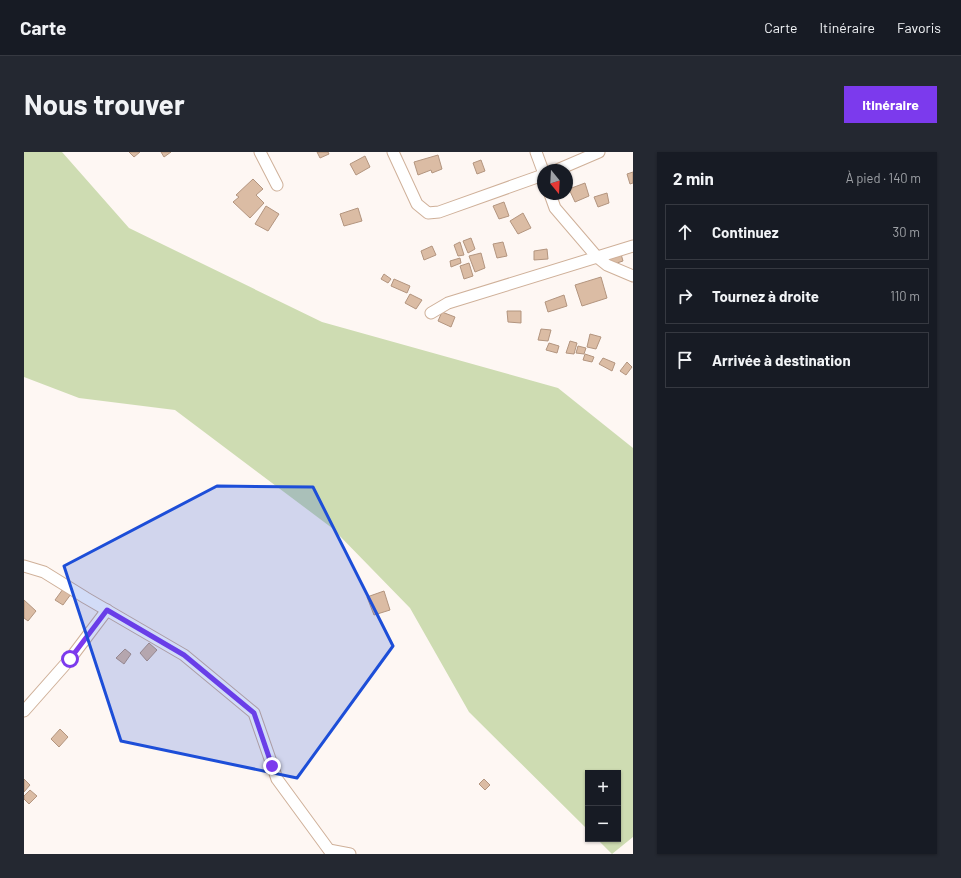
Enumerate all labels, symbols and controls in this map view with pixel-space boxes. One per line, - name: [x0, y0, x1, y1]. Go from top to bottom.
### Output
- text: Carte: [20, 16, 66, 39]
- text: Carte: [764, 19, 797, 36]
- text: Itinéraire: [819, 19, 875, 36]
- text: Favoris: [897, 19, 941, 36]
- button: Itinéraire: [844, 86, 937, 123]
- text: Nous trouver: [24, 87, 185, 121]
- north arrow: [537, 164, 573, 200]
- text: 2 min: [673, 168, 714, 188]
- text: À pied · 140 m: [846, 170, 921, 186]
- icon: ahead: [674, 221, 696, 243]
- text: Continuez: [712, 223, 779, 241]
- text: 30 m: [893, 224, 920, 240]
- icon: right: [674, 285, 696, 307]
- text: Tournez à droite: [712, 287, 819, 305]
- text: 110 m: [890, 288, 920, 304]
- icon: arrive: [674, 349, 696, 371]
- text: Arrivée à destination: [712, 351, 851, 369]
- route start: [61, 650, 79, 668]
- route end: [263, 757, 281, 775]
- map controls: [585, 770, 621, 842]
- button: +: [585, 770, 621, 806]
- button: −: [585, 806, 621, 842]

